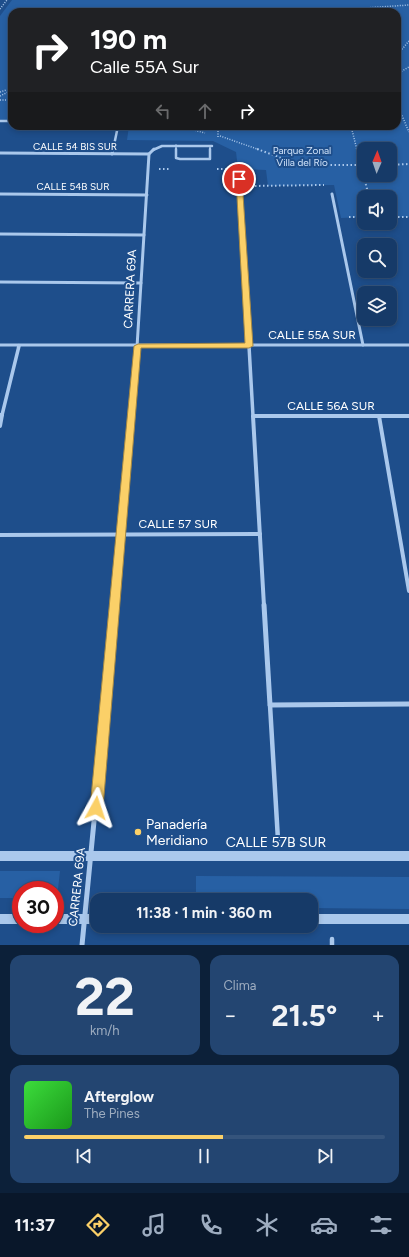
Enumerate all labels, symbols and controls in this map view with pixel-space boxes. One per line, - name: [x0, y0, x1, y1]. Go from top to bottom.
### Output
- text: 190 m: [90, 22, 167, 56]
- icon: right: [24, 24, 76, 76]
- text: Calle 55A Sur: [90, 56, 199, 78]
- icon: left: [152, 100, 174, 122]
- icon: ahead: [194, 100, 216, 122]
- icon: right: [236, 100, 258, 122]
- street label: CALLE 54 BIS SUR: [33, 140, 117, 153]
- north arrow: [357, 142, 397, 182]
- map controls: [357, 142, 397, 326]
- park label: Parque Zonal Villa del Río: [273, 144, 331, 169]
- pin: [222, 162, 256, 196]
- icon: arrive: [228, 168, 250, 190]
- street label: CALLE 54B SUR: [37, 180, 109, 193]
- button: sound: [357, 190, 397, 230]
- button: search: [357, 238, 397, 278]
- street label: CARRERA 69A: [121, 249, 139, 329]
- button: layers: [357, 286, 397, 326]
- street label: CALLE 55A SUR: [268, 328, 356, 342]
- street label: CALLE 56A SUR: [287, 399, 375, 413]
- street label: CALLE 57 SUR: [139, 517, 218, 531]
- position arrow: [75, 787, 117, 829]
- place label: Panadería Meridiano: [146, 816, 208, 849]
- marker: Panadería Meridiano: [133, 827, 143, 837]
- street label: CALLE 57B SUR: [226, 834, 327, 851]
- street label: CARRERA 69A: [66, 847, 88, 927]
- speed limit sign: 30: [12, 881, 64, 933]
- text: 11:38 · 1 min · 360 m: [136, 904, 272, 922]
- text: 22: [75, 966, 135, 1028]
- text: Clima: [224, 978, 256, 993]
- text: 21.5°: [271, 997, 337, 1034]
- text: −: [224, 1002, 237, 1029]
- text: +: [371, 1002, 385, 1029]
- text: km/h: [90, 1023, 120, 1038]
- text: Afterglow: [84, 1088, 154, 1106]
- text: The Pines: [84, 1106, 140, 1121]
- icon: previous: [73, 1145, 95, 1167]
- icon: pause: [193, 1145, 215, 1167]
- icon: next: [314, 1145, 336, 1167]
- icon: directions: [84, 1211, 112, 1239]
- icon: music: [140, 1211, 168, 1239]
- icon: phone: [197, 1211, 225, 1239]
- icon: climate: [253, 1211, 281, 1239]
- icon: car: [310, 1211, 338, 1239]
- icon: filters: [367, 1211, 395, 1239]
- text: 11:37: [14, 1214, 55, 1236]

